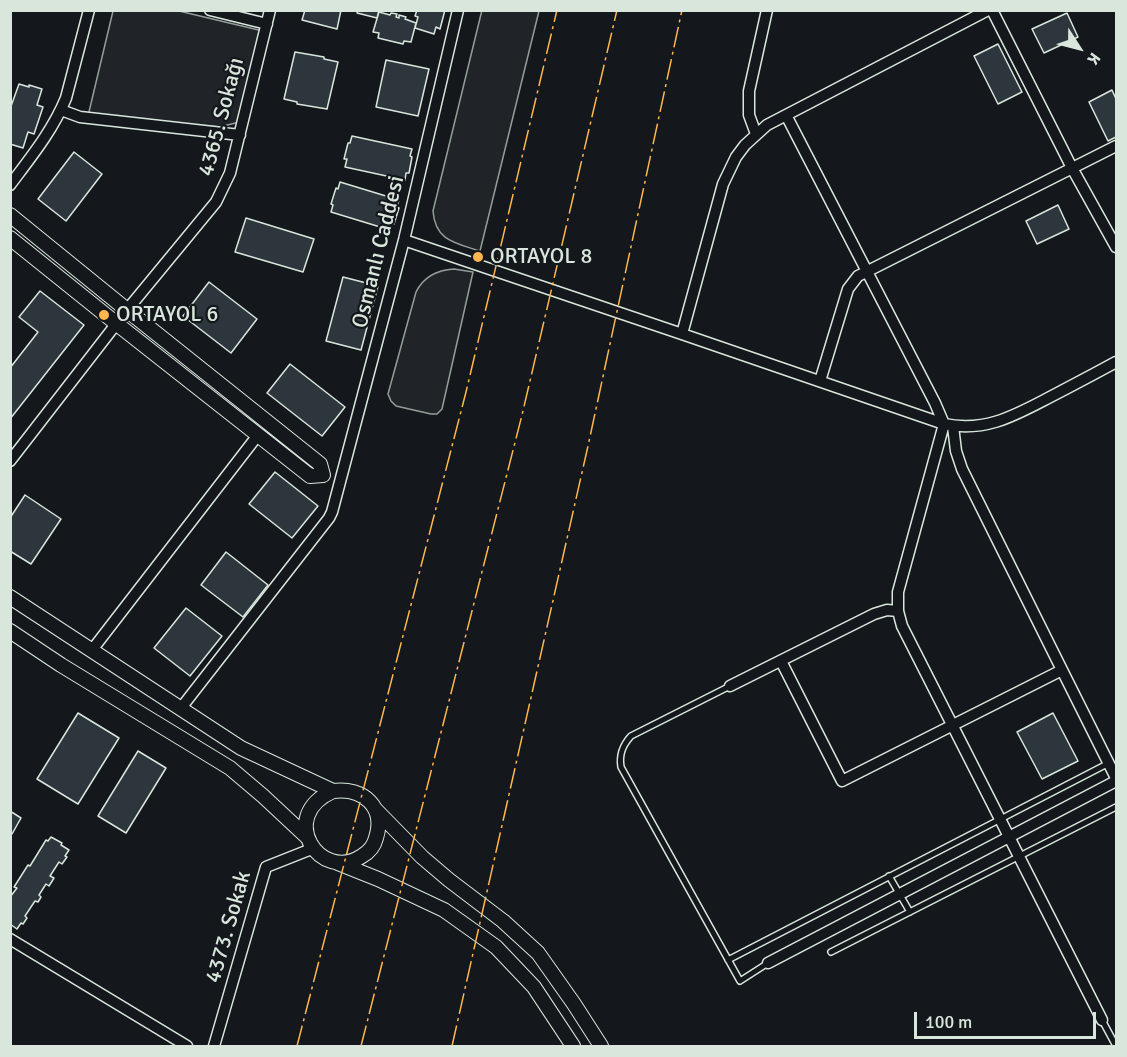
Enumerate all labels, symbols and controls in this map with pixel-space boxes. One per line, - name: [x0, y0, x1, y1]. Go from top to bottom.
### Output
- north arrow: [1049, 18, 1109, 78]
- text: K: [1083, 49, 1105, 68]
- street label: 4365. Sokağı: [194, 55, 250, 179]
- street label: Osmanlı Caddesi: [347, 173, 411, 331]
- place label: ORTAYOL 8: [490, 244, 592, 270]
- marker: ORTAYOL 8: [471, 250, 485, 264]
- place label: ORTAYOL 6: [116, 302, 218, 328]
- marker: ORTAYOL 6: [97, 308, 111, 322]
- street label: 4373. Sokak: [200, 868, 258, 986]
- scale bar: [917, 1000, 1098, 1038]
- text: 100 m: [925, 1011, 972, 1033]

